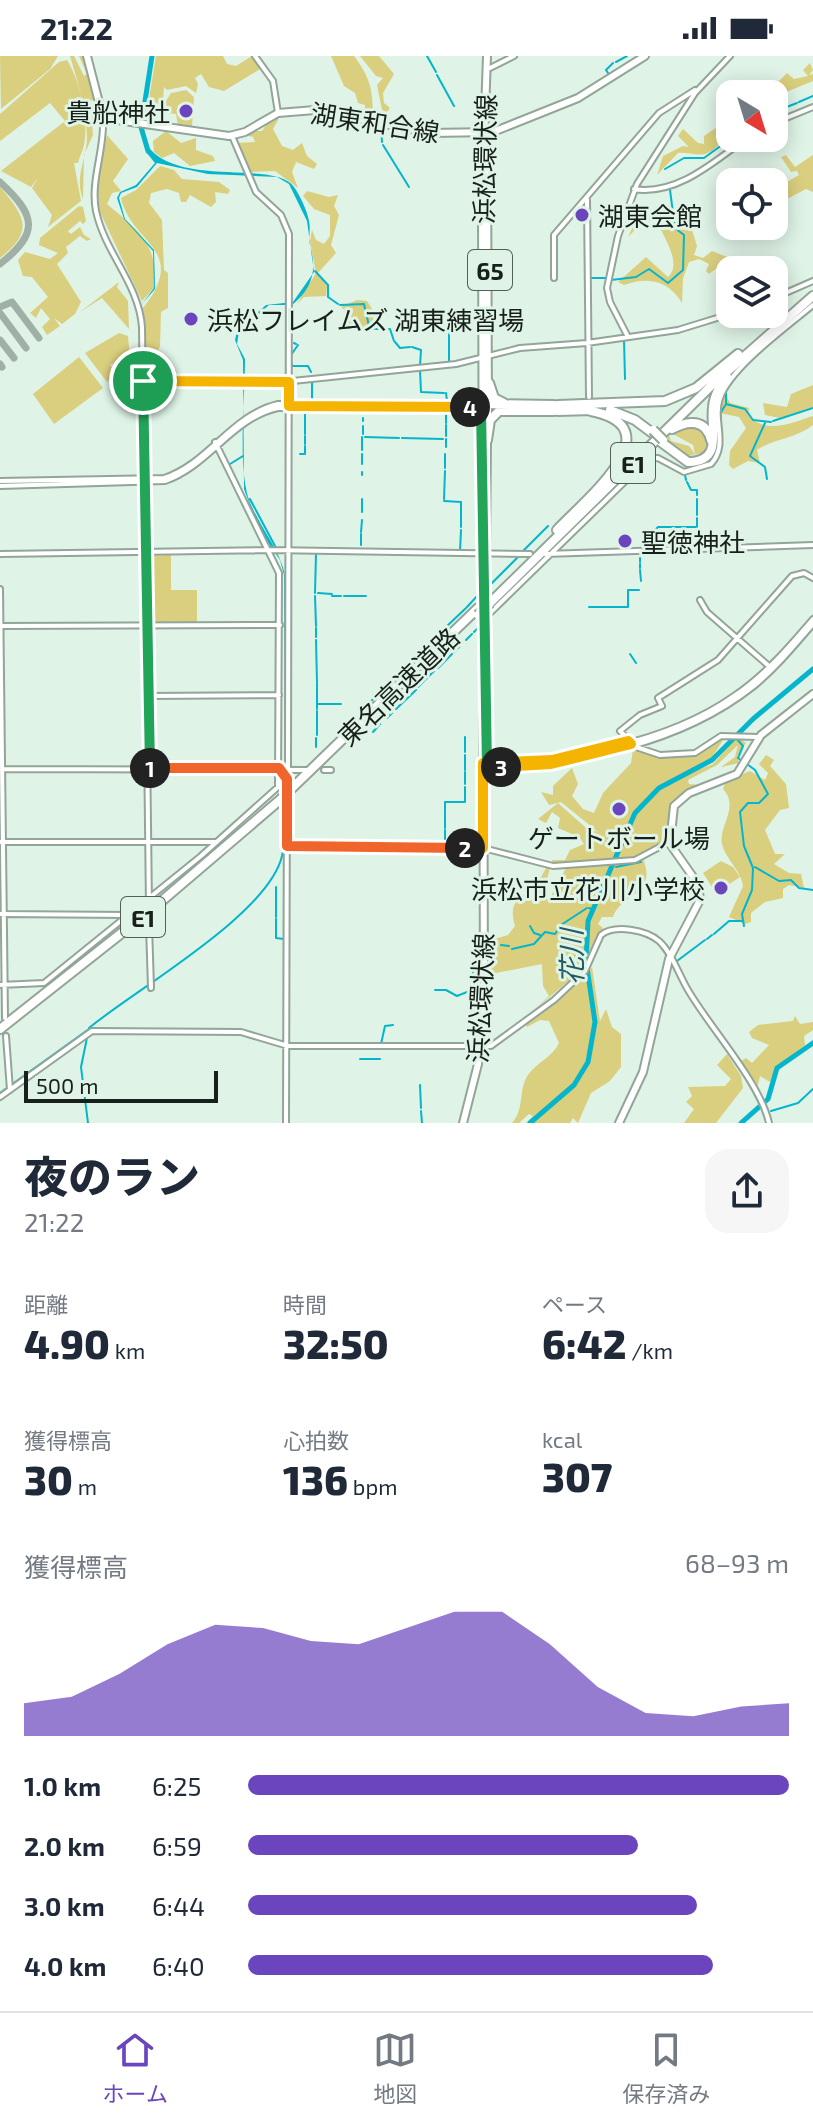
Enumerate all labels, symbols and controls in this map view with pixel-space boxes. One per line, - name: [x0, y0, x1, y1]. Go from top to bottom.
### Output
- text: 21:22: [40, 10, 113, 46]
- north arrow: [716, 80, 788, 152]
- map controls: [716, 80, 788, 328]
- street label: 浜松環状線: [467, 94, 501, 224]
- place label: 貴船神社: [66, 96, 170, 127]
- street label: 湖東和合線: [308, 97, 442, 147]
- marker: 貴船神社: [177, 102, 195, 120]
- button: locate: [716, 168, 788, 240]
- place label: 湖東会館: [598, 200, 702, 231]
- marker: 湖東会館: [573, 206, 591, 224]
- road number: 65: [468, 250, 512, 290]
- button: layers: [716, 256, 788, 328]
- place label: 浜松フレイムズ 湖東練習場: [207, 304, 524, 335]
- marker: 浜松フレイムズ 湖東練習場: [182, 310, 200, 328]
- pin: [109, 347, 177, 415]
- icon: arrive: [121, 359, 165, 403]
- pin: 4: [450, 387, 490, 427]
- text: 4: [463, 394, 477, 420]
- road number: E1: [611, 443, 655, 483]
- place label: 聖徳神社: [641, 526, 745, 557]
- marker: 聖徳神社: [616, 532, 634, 550]
- street label: 東名高速道路: [331, 621, 465, 751]
- pin: 3: [481, 747, 521, 787]
- pin: 1: [130, 748, 170, 788]
- text: 3: [495, 754, 507, 780]
- text: 1: [145, 755, 155, 781]
- marker: ゲートボール場: [610, 800, 628, 818]
- place label: ゲートボール場: [528, 822, 710, 853]
- pin: 2: [445, 828, 485, 868]
- text: 2: [459, 835, 471, 861]
- place label: 浜松市立花川小学校: [471, 873, 705, 904]
- marker: 浜松市立花川小学校: [712, 879, 730, 897]
- road number: E1: [121, 897, 165, 937]
- water label: 花川: [553, 926, 588, 985]
- street label: 浜松環状線: [461, 932, 499, 1064]
- scale bar: [24, 1067, 218, 1103]
- text: 500 m: [36, 1072, 99, 1098]
- text: 夜のラン: [24, 1149, 200, 1202]
- button: share: [705, 1149, 789, 1233]
- text: 21:22: [24, 1206, 84, 1237]
- text: 距離: [24, 1291, 68, 1317]
- text: 時間: [283, 1291, 327, 1317]
- text: ペース: [542, 1291, 607, 1317]
- text: 4.90: [24, 1319, 110, 1367]
- text: 32:50: [283, 1319, 389, 1367]
- text: 6:42: [542, 1319, 626, 1367]
- text: km: [110, 1337, 145, 1363]
- text: /km: [626, 1337, 673, 1363]
- text: kcal: [542, 1426, 582, 1452]
- text: 獲得標高: [24, 1427, 112, 1453]
- text: 心拍数: [283, 1427, 349, 1453]
- text: 307: [542, 1452, 612, 1500]
- text: 30: [24, 1455, 73, 1503]
- text: 136: [283, 1455, 348, 1503]
- text: m: [73, 1473, 97, 1499]
- text: bpm: [348, 1473, 397, 1499]
- text: 68–93 m: [685, 1547, 789, 1578]
- text: 獲得標高: [24, 1551, 128, 1582]
- text: 1.0 km: [24, 1770, 101, 1801]
- text: 6:25: [152, 1770, 202, 1801]
- text: 2.0 km: [24, 1830, 105, 1861]
- text: 6:59: [152, 1830, 202, 1861]
- text: 3.0 km: [24, 1890, 105, 1921]
- text: 6:44: [152, 1890, 205, 1921]
- text: 4.0 km: [24, 1950, 106, 1981]
- text: 6:40: [152, 1950, 205, 1981]
- tab: ホーム: [103, 2028, 168, 2108]
- tab: 地図: [373, 2028, 417, 2108]
- tab: 保存済み: [622, 2028, 710, 2108]

